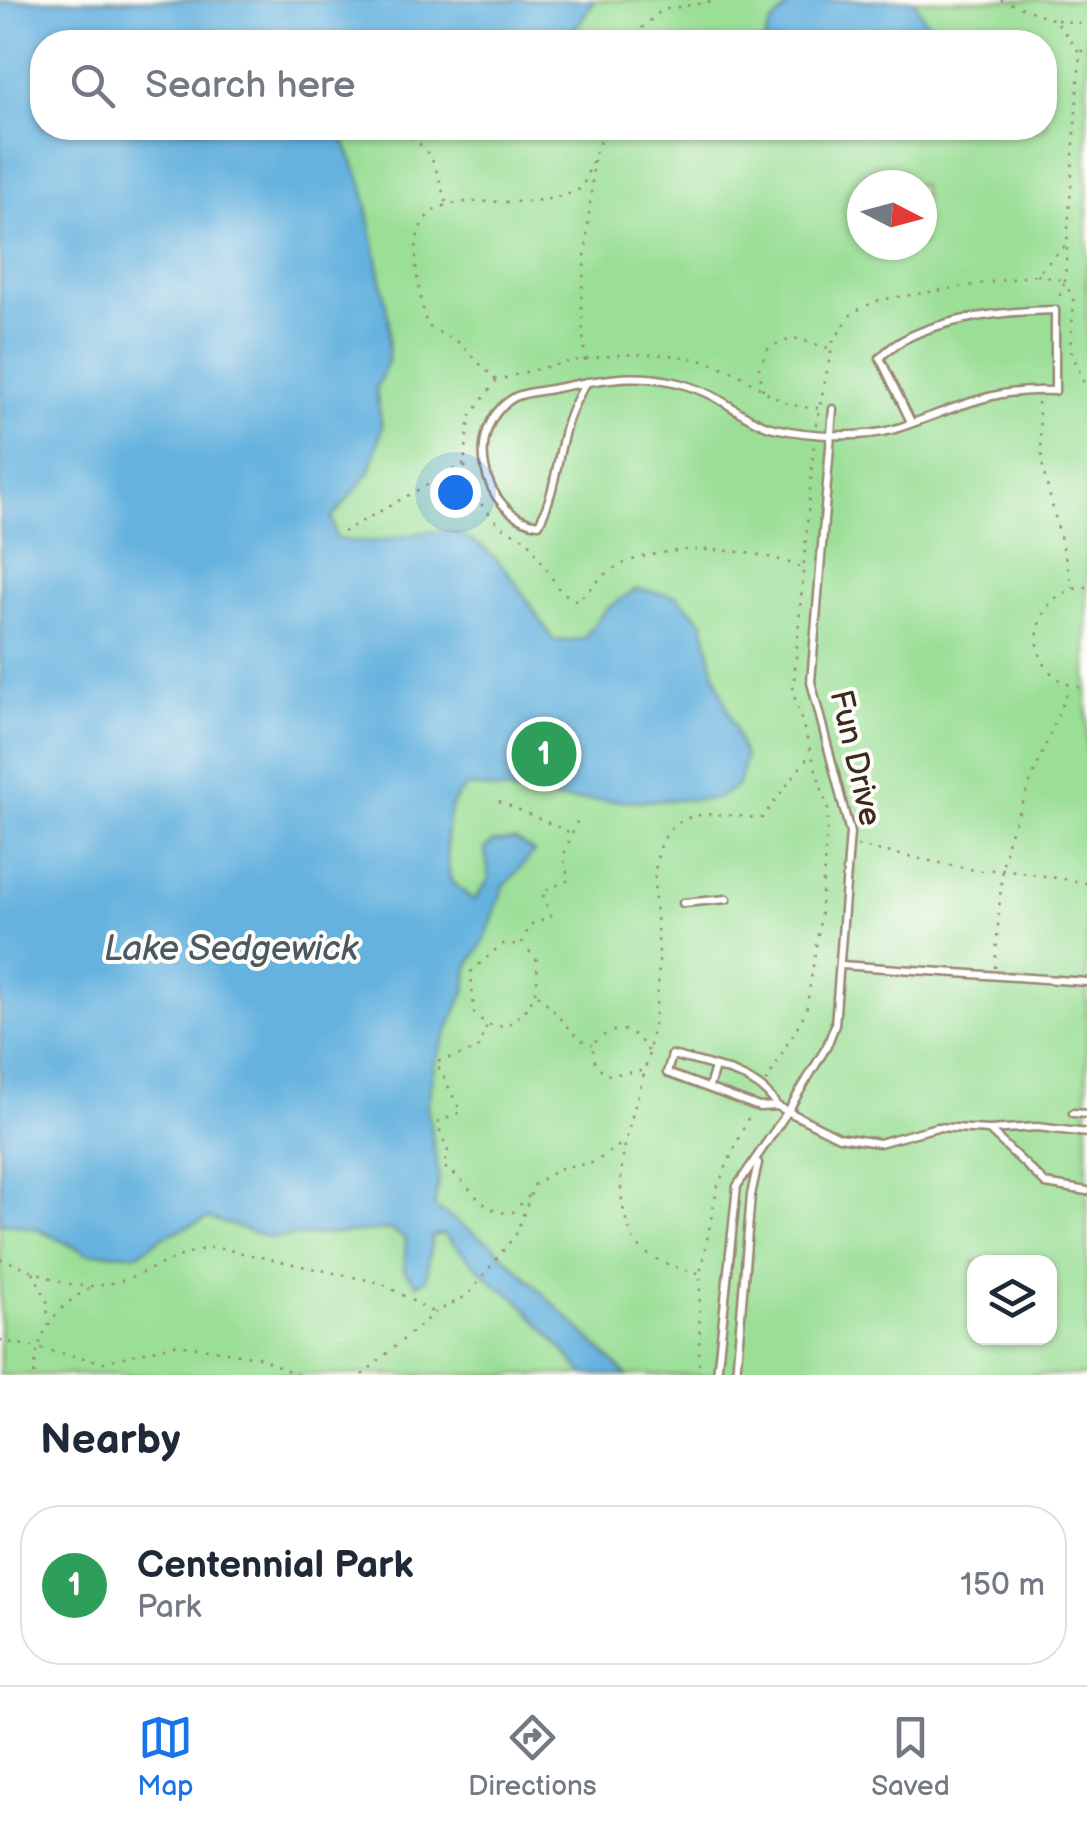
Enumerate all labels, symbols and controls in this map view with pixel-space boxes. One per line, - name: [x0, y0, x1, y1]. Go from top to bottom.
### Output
- search box: [30, 30, 1057, 140]
- icon: search: [65, 58, 120, 113]
- text: Search here: [145, 63, 356, 108]
- north arrow: [847, 170, 937, 260]
- your location: [430, 467, 481, 518]
- street label: Fun Drive: [820, 686, 890, 830]
- pin: 1: [512, 716, 576, 792]
- water label: Lake Sedgewick: [104, 928, 359, 971]
- map controls: [967, 1255, 1057, 1345]
- button: layers: [967, 1255, 1057, 1345]
- text: Nearby: [40, 1415, 180, 1466]
- text: Centennial Park: [137, 1543, 413, 1588]
- text: 1: [68, 1566, 81, 1605]
- text: 150 m: [960, 1566, 1045, 1605]
- text: Park: [137, 1588, 201, 1627]
- tab: Map: [137, 1710, 194, 1803]
- tab: Directions: [468, 1710, 597, 1803]
- tab: Saved: [871, 1710, 950, 1803]

